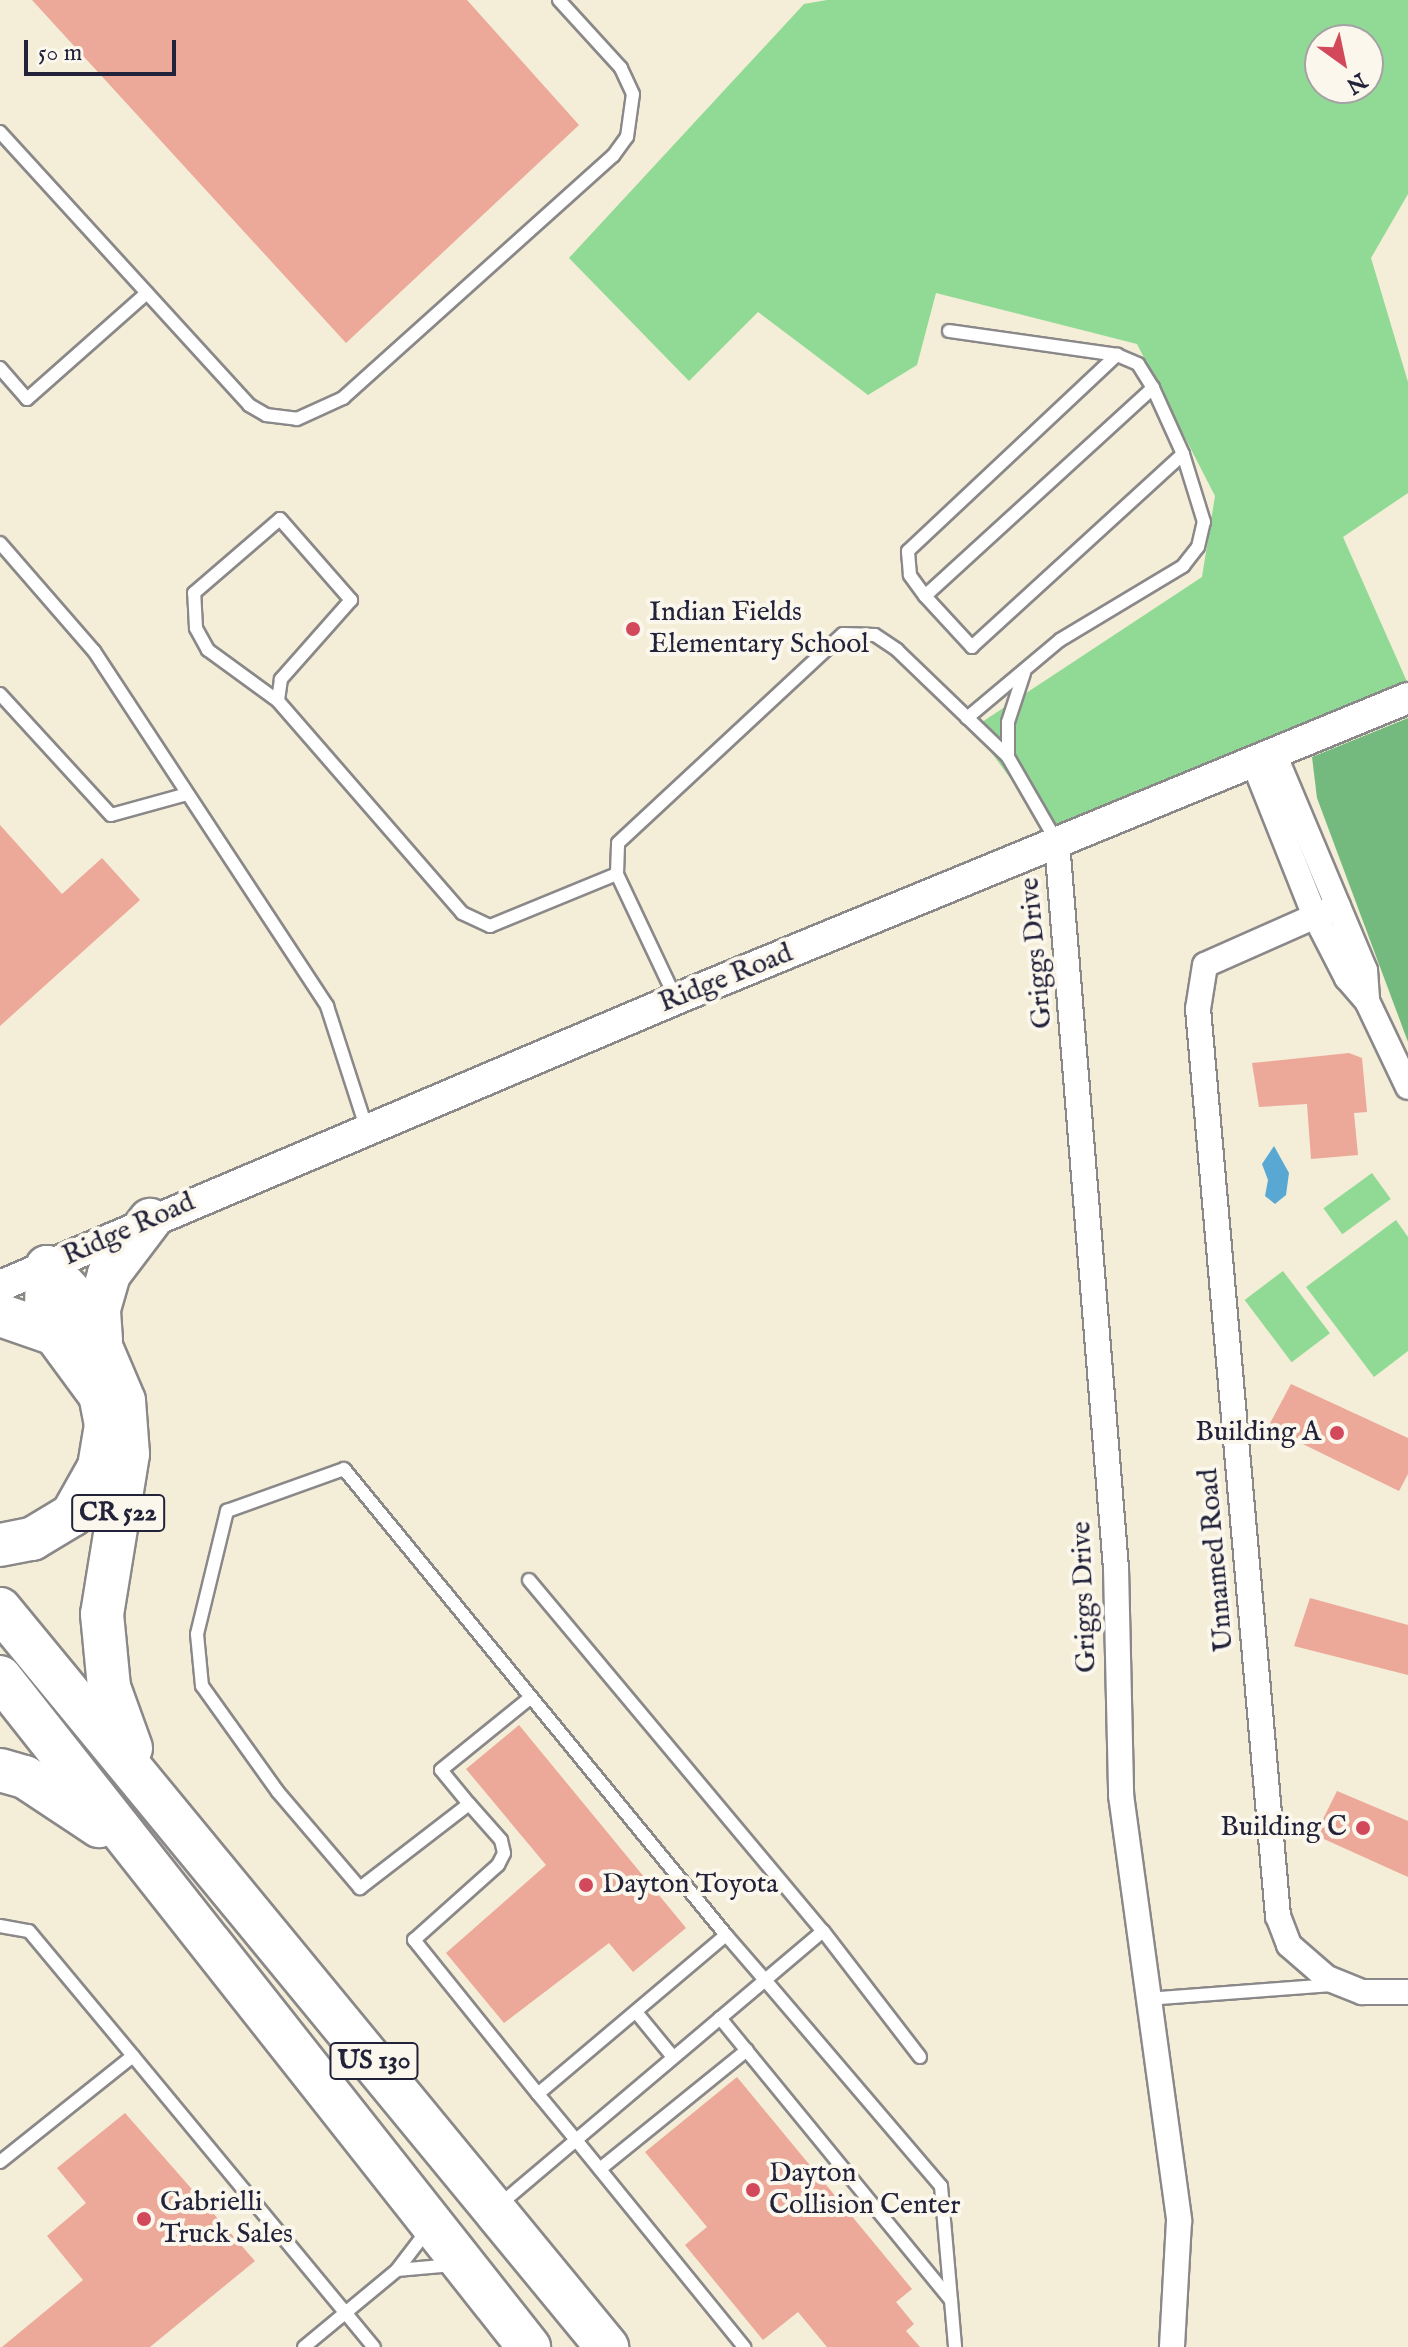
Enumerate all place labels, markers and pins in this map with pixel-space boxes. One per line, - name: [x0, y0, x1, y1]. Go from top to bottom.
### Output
- place label: Indian Fields Elementary School: [649, 596, 869, 662]
- marker: Indian Fields Elementary School: [624, 620, 642, 638]
- place label: Building A: [1195, 1416, 1321, 1450]
- marker: Building A: [1328, 1424, 1346, 1442]
- place label: Building C: [1220, 1811, 1347, 1845]
- marker: Building C: [1354, 1819, 1372, 1837]
- place label: Dayton Toyota: [602, 1868, 778, 1902]
- marker: Dayton Toyota: [577, 1876, 595, 1894]
- place label: Dayton Collision Center: [769, 2157, 960, 2223]
- marker: Dayton Collision Center: [744, 2181, 762, 2199]
- place label: Gabrielli Truck Sales: [160, 2186, 293, 2252]
- marker: Gabrielli Truck Sales: [135, 2210, 153, 2228]

